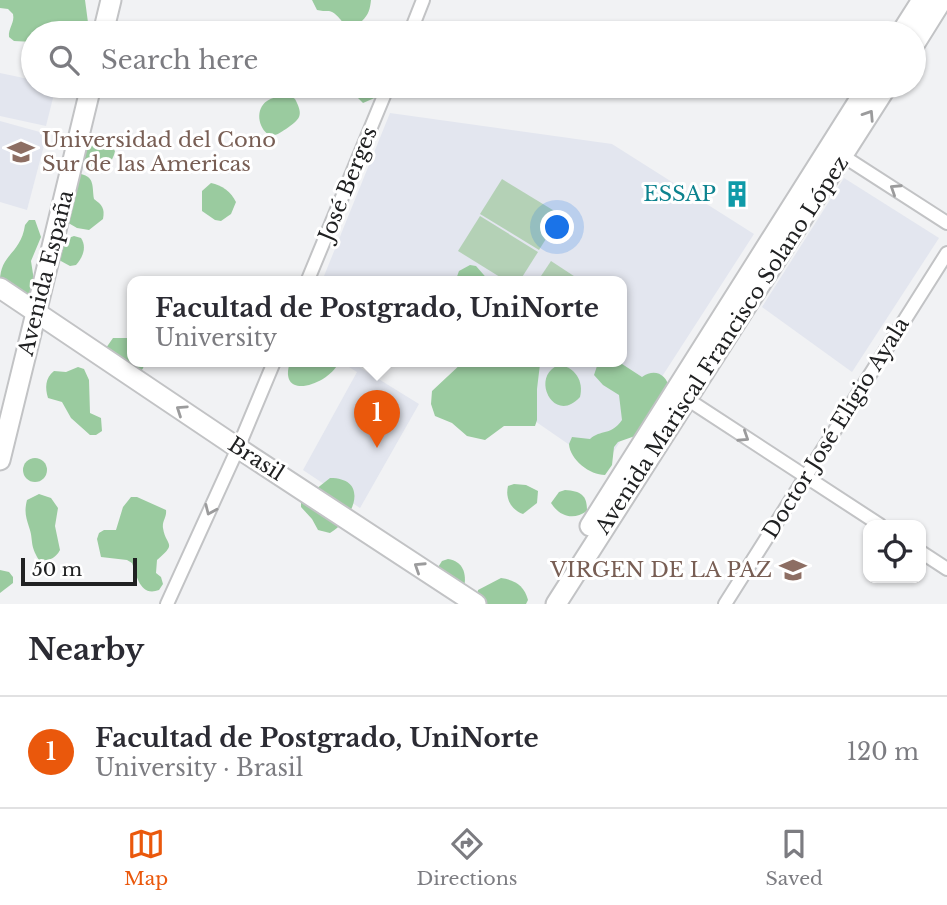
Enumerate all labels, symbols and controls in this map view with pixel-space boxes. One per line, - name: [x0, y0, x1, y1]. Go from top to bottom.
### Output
- search box: [21, 21, 926, 98]
- icon: search: [45, 41, 83, 79]
- text: Search here: [101, 44, 258, 76]
- one-way arrow: [860, 109, 873, 122]
- street label: José Berges: [312, 123, 383, 248]
- place label: Universidad del Cono Sur de las Americas: [42, 127, 276, 177]
- school or university icon: Universidad del Cono Sur de las Americas: [6, 137, 36, 167]
- street label: Avenida Mariscal Francisco Solano López: [589, 151, 854, 540]
- building icon: ESSAP: [722, 179, 752, 209]
- place label: ESSAP: [643, 181, 716, 207]
- one-way arrow: [890, 185, 903, 198]
- street label: Avenida España: [13, 187, 79, 359]
- your location: [540, 210, 574, 244]
- popup: [127, 276, 627, 367]
- text: Facultad de Postgrado, UniNorte: [155, 292, 599, 324]
- street label: Doctor José Eligio Ayala: [757, 312, 915, 543]
- text: University: [155, 324, 277, 352]
- pin: 1: [354, 390, 400, 448]
- one-way arrow: [176, 406, 189, 419]
- one-way arrow: [736, 428, 749, 441]
- street label: Brasil: [223, 431, 289, 487]
- one-way arrow: [204, 503, 218, 515]
- map controls: [863, 520, 926, 583]
- button: locate: [863, 520, 926, 583]
- scale bar: [21, 555, 136, 587]
- school or university icon: VIRGEN DE LA PAZ: [778, 555, 808, 585]
- place label: VIRGEN DE LA PAZ: [549, 557, 772, 583]
- text: 50 m: [32, 558, 82, 581]
- one-way arrow: [414, 562, 427, 575]
- text: Nearby: [28, 631, 144, 668]
- text: Facultad de Postgrado, UniNorte: [95, 722, 539, 754]
- text: 1: [46, 738, 56, 766]
- text: 120 m: [847, 738, 919, 766]
- text: University · Brasil: [95, 754, 303, 782]
- tab: Map: [124, 825, 168, 890]
- tab: Directions: [416, 825, 517, 890]
- tab: Saved: [766, 825, 823, 890]

